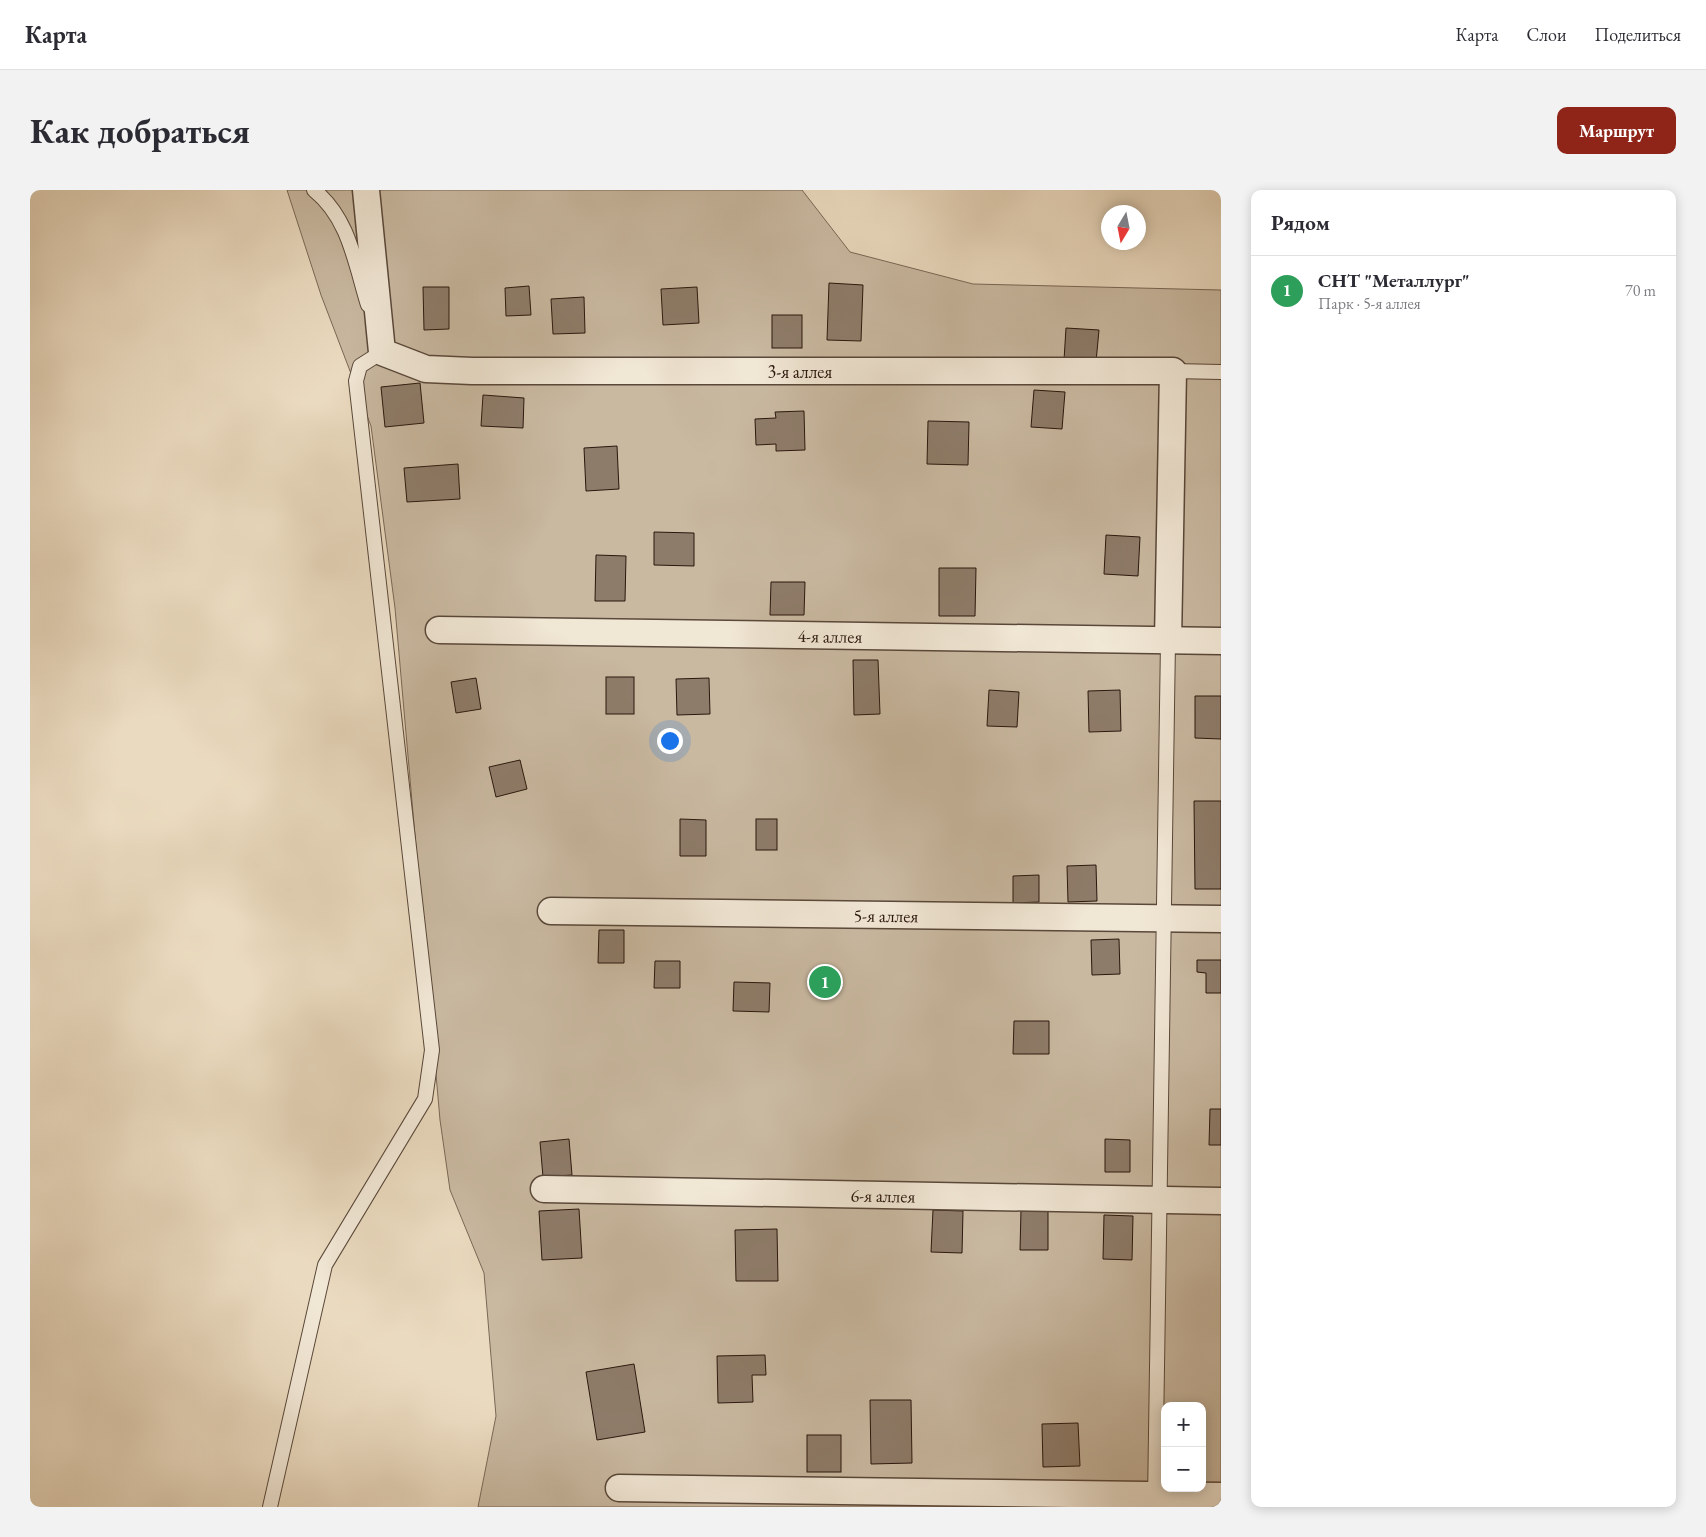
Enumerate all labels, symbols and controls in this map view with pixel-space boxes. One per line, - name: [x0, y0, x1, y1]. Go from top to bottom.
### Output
- text: Карта: [25, 19, 87, 50]
- text: Карта: [1456, 23, 1499, 46]
- text: Слои: [1527, 23, 1566, 46]
- text: Поделиться: [1594, 23, 1681, 46]
- button: Маршрут: [1557, 107, 1676, 154]
- text: Как добраться: [30, 108, 250, 153]
- north arrow: [1101, 205, 1146, 250]
- text: Рядом: [1271, 209, 1330, 236]
- text: СНТ "Металлург": [1318, 268, 1470, 293]
- text: 1: [1283, 280, 1291, 301]
- text: 70 m: [1625, 280, 1656, 301]
- text: Парк · 5-я аллея: [1318, 293, 1421, 314]
- street label: 3-я аллея: [768, 360, 832, 383]
- street label: 4-я аллея: [797, 624, 863, 647]
- your location: [657, 728, 683, 754]
- street label: 5-я аллея: [853, 903, 919, 927]
- pin: 1: [809, 963, 841, 1001]
- street label: 6-я аллея: [850, 1183, 916, 1207]
- map controls: [1161, 1402, 1206, 1492]
- button: +: [1161, 1402, 1206, 1447]
- button: −: [1161, 1447, 1206, 1492]

